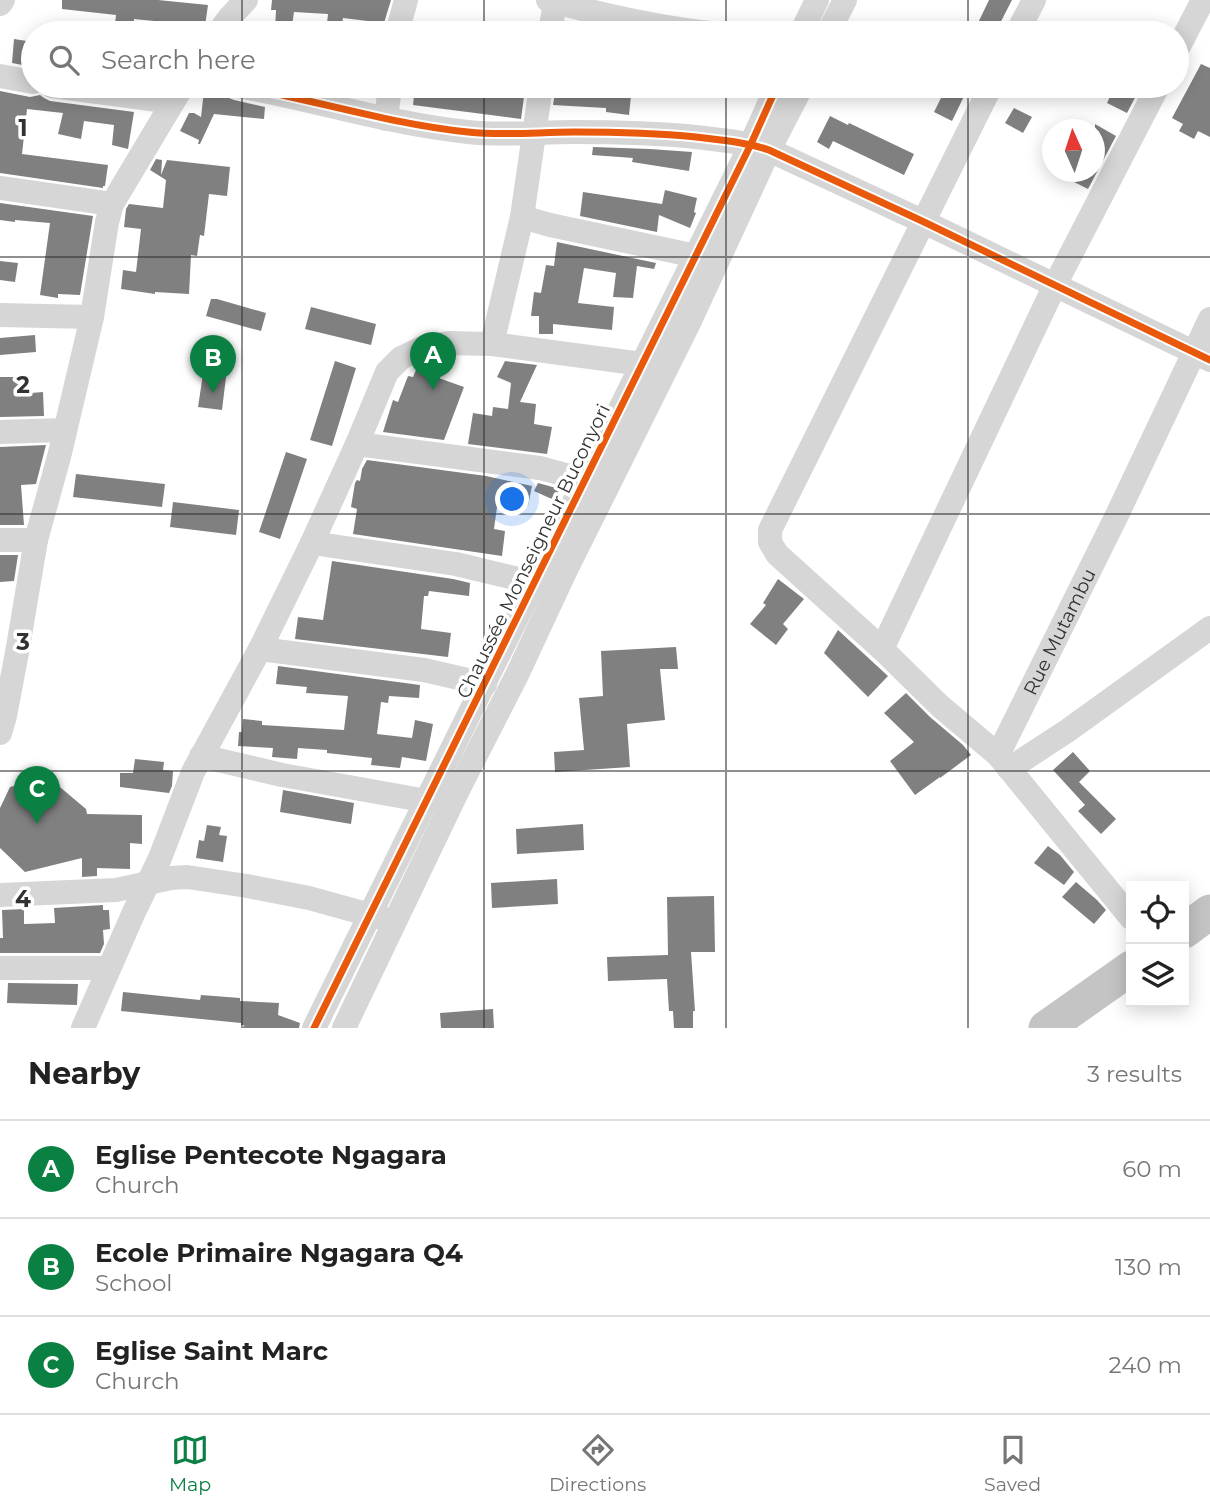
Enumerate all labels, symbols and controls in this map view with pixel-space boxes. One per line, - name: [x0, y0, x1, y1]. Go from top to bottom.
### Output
- search box: [21, 21, 1189, 98]
- icon: search: [45, 41, 83, 79]
- text: Search here: [101, 44, 256, 76]
- text: 1: [18, 114, 28, 142]
- north arrow: [1042, 119, 1105, 182]
- pin: A: [410, 332, 456, 390]
- pin: B: [190, 335, 236, 393]
- text: 2: [16, 371, 30, 399]
- street label: Chaussée Monseigneur Buconyori: [452, 400, 615, 702]
- your location: [495, 482, 529, 516]
- street label: Rue Mutambu: [1019, 565, 1101, 699]
- text: 3: [15, 628, 30, 656]
- pin: C: [14, 766, 60, 824]
- map controls: [1126, 881, 1189, 1007]
- button: locate: [1126, 881, 1189, 944]
- text: 4: [15, 885, 31, 913]
- button: layers: [1126, 944, 1189, 1007]
- text: Nearby: [28, 1055, 140, 1092]
- text: 3 results: [1087, 1060, 1182, 1088]
- text: Eglise Pentecote Ngagara: [95, 1139, 447, 1171]
- text: A: [42, 1155, 60, 1183]
- text: 60 m: [1122, 1155, 1182, 1183]
- text: Church: [95, 1171, 180, 1199]
- text: Ecole Primaire Ngagara Q4: [95, 1237, 463, 1269]
- text: B: [42, 1253, 60, 1281]
- text: 130 m: [1115, 1253, 1182, 1281]
- text: School: [95, 1269, 173, 1297]
- text: Eglise Saint Marc: [95, 1335, 328, 1367]
- text: C: [43, 1351, 59, 1379]
- text: 240 m: [1109, 1351, 1182, 1379]
- text: Church: [95, 1367, 180, 1395]
- tab: Map: [169, 1431, 211, 1496]
- tab: Directions: [549, 1431, 646, 1496]
- tab: Saved: [984, 1431, 1041, 1496]

